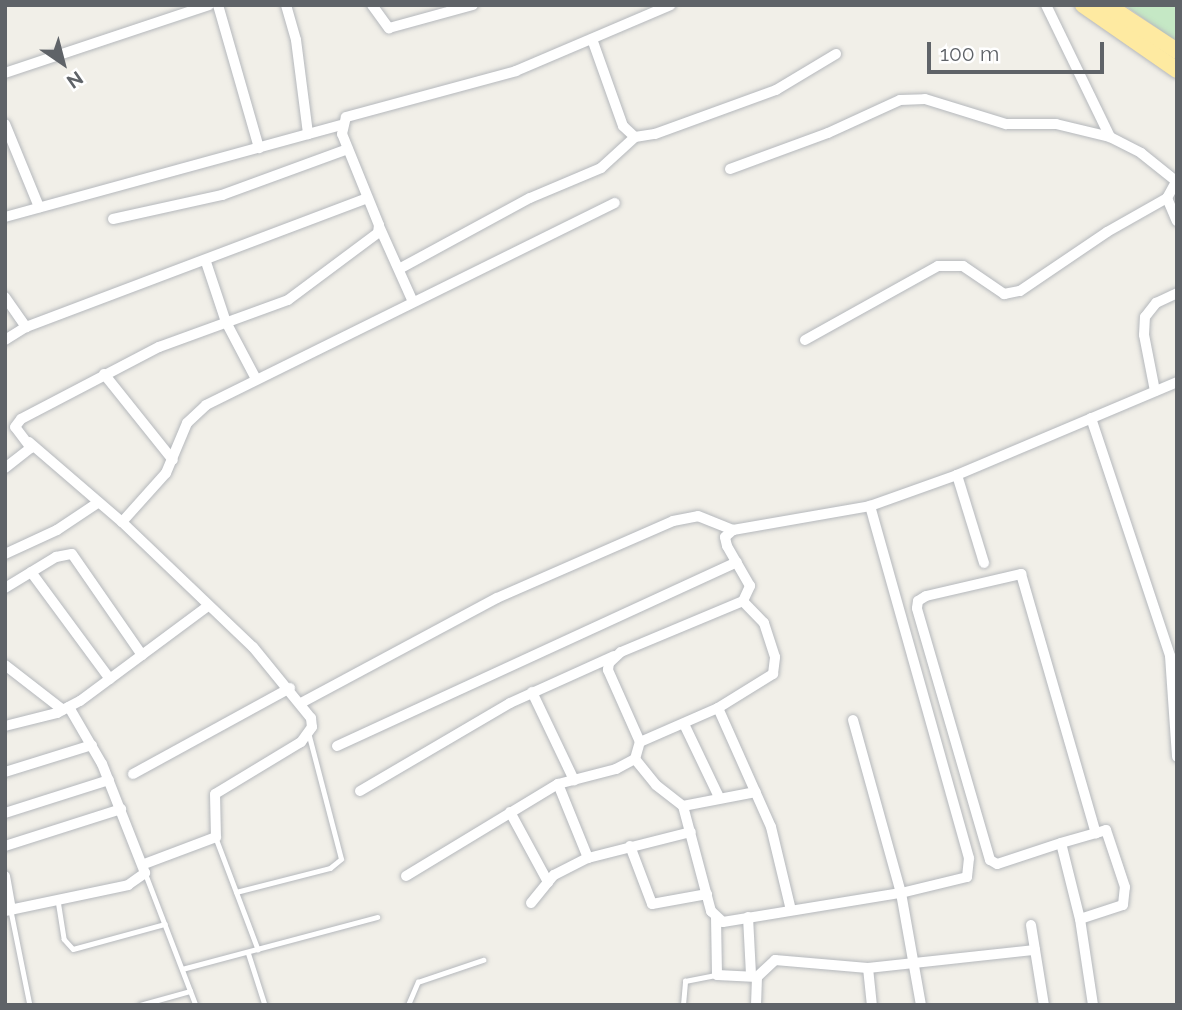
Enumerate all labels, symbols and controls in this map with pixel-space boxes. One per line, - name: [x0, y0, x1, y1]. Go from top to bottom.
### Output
- north arrow: [28, 28, 98, 98]
- scale bar: [930, 28, 1107, 72]
- text: 100 m: [940, 41, 999, 66]
- text: N: [63, 67, 87, 93]

